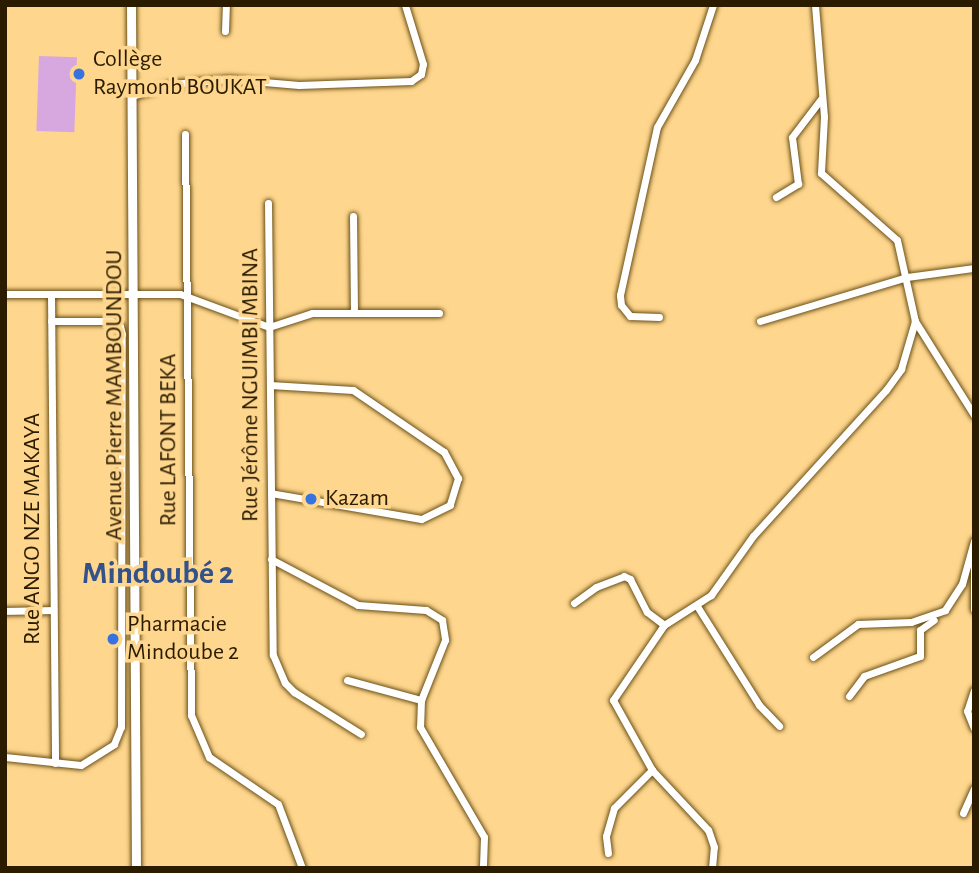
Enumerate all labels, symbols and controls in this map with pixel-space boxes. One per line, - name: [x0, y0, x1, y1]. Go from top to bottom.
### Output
- place label: Collège Raymonb BOUKAT: [93, 46, 267, 102]
- marker: Collège Raymonb BOUKAT: [71, 66, 87, 82]
- street label: Rue Jérôme NGUIMBI MBINA: [237, 248, 265, 522]
- street label: Avenue Pierre MAMBOUNDOU: [101, 250, 129, 540]
- street label: Rue LAFONT BEKA: [155, 354, 183, 526]
- street label: Rue ANGO NZE MAKAYA: [19, 413, 47, 645]
- place label: Kazam: [325, 485, 389, 513]
- marker: Kazam: [303, 491, 319, 507]
- district label: Mindoubé 2: [82, 554, 234, 592]
- place label: Pharmacie Mindoube 2: [127, 611, 239, 667]
- marker: Pharmacie Mindoube 2: [105, 631, 121, 647]

